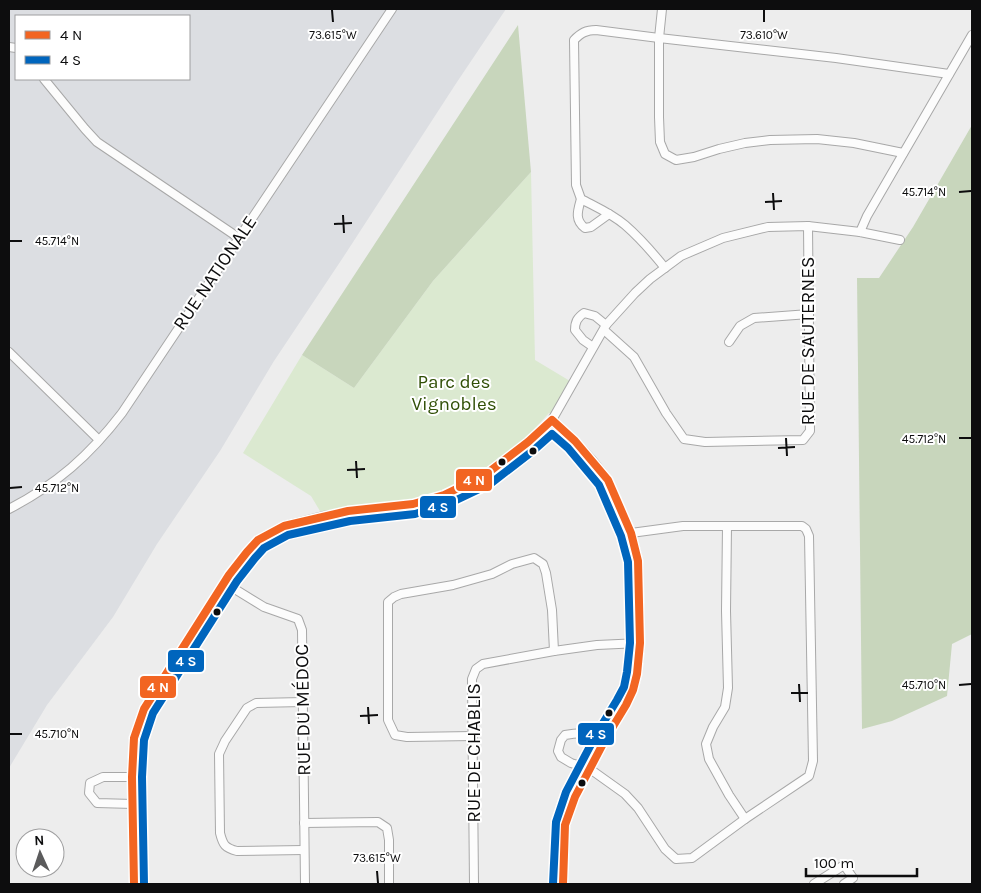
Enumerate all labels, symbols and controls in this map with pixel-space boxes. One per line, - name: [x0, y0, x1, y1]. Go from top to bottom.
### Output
- legend: [15, 15, 190, 80]
- text: 4 N: [60, 26, 82, 44]
- text: 73.615°W: [309, 28, 357, 42]
- text: 73.610°W: [740, 28, 788, 42]
- text: 4 S: [60, 51, 81, 69]
- text: 45.714°N: [902, 185, 946, 199]
- street label: RUE NATIONALE: [169, 212, 261, 334]
- text: 45.714°N: [35, 234, 79, 248]
- street label: RUE DE SAUTERNES: [797, 257, 819, 425]
- park label: Parc des Vignobles: [411, 371, 497, 415]
- text: 45.712°N: [902, 432, 946, 446]
- unlabelled marker: [528, 446, 538, 456]
- unlabelled marker: [497, 457, 507, 467]
- line badge: 4 N: [455, 468, 493, 492]
- text: 4 N: [463, 472, 485, 489]
- text: 45.712°N: [35, 481, 79, 495]
- line badge: 4 S: [419, 495, 457, 519]
- text: 4 S: [428, 499, 448, 516]
- unlabelled marker: [212, 607, 222, 617]
- street label: RUE DU MÉDOC: [290, 644, 315, 776]
- line badge: 4 S: [167, 649, 205, 673]
- text: 4 S: [176, 653, 196, 670]
- line badge: 4 N: [139, 675, 177, 699]
- text: 45.710°N: [902, 678, 946, 692]
- text: 4 N: [147, 679, 169, 696]
- street label: RUE DE CHABLIS: [463, 683, 485, 823]
- unlabelled marker: [604, 708, 614, 718]
- line badge: 4 S: [577, 722, 615, 746]
- text: 4 S: [586, 726, 606, 743]
- text: 45.710°N: [35, 727, 79, 741]
- unlabelled marker: [577, 778, 587, 788]
- north arrow: [15, 828, 65, 878]
- text: N: [34, 832, 45, 849]
- scale bar: [806, 846, 917, 878]
- text: 73.615°W: [353, 851, 401, 865]
- text: 100 m: [814, 854, 854, 872]

